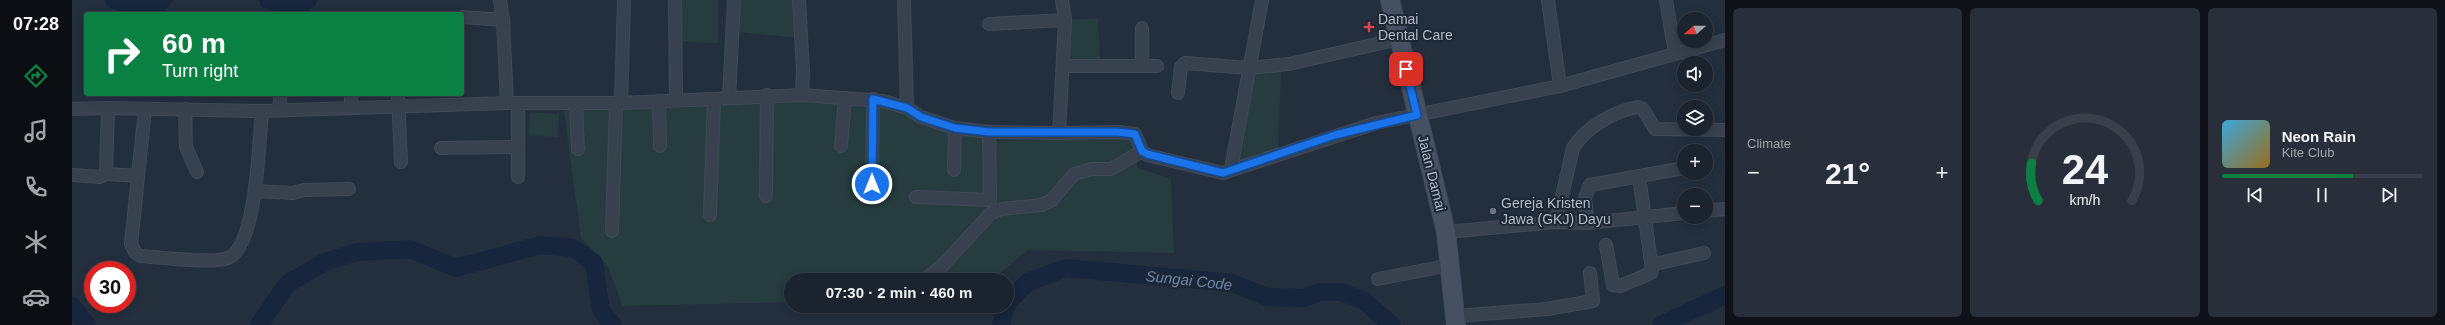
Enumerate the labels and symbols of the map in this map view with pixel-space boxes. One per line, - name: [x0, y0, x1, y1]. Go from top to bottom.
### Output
- place label: Damai Dental Care: [1378, 11, 1453, 43]
- north arrow: [1677, 12, 1713, 48]
- marker: Damai Dental Care: [1363, 21, 1375, 33]
- pin: [1389, 52, 1423, 86]
- street label: Jalan Damai: [1415, 133, 1449, 213]
- position arrow: [851, 163, 893, 205]
- place label: Gereja Kristen Jawa (GKJ) Dayu: [1501, 195, 1611, 227]
- marker: Gereja Kristen Jawa (GKJ) Dayu: [1488, 206, 1498, 216]
- speed limit sign: 30: [84, 261, 136, 313]
- water label: Sungai Code: [1145, 267, 1233, 293]

